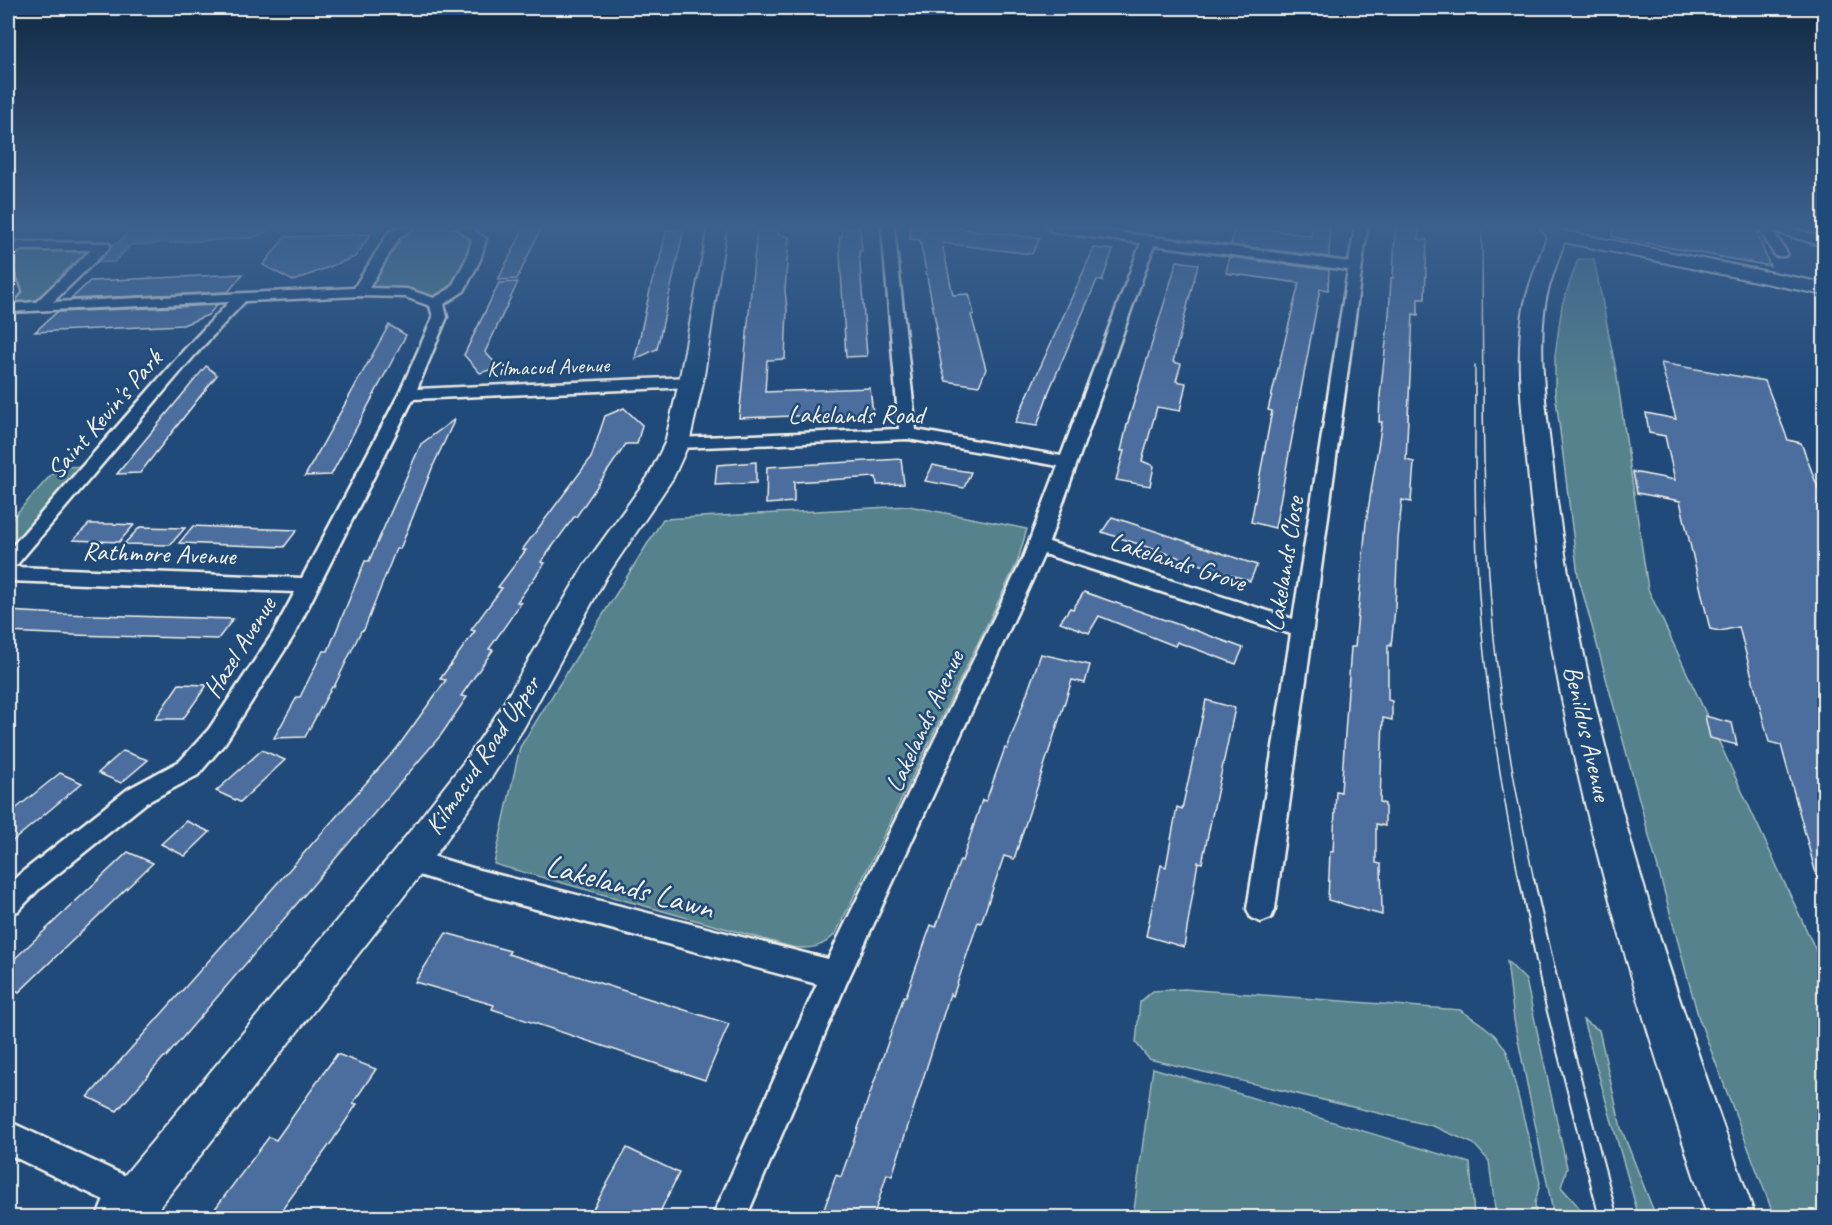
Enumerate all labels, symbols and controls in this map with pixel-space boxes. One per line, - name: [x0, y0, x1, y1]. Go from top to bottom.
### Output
- street label: Saint Kevin's Park: [39, 341, 171, 486]
- street label: Kilmacud Avenue: [486, 351, 611, 383]
- street label: Lakelands Road: [788, 398, 928, 431]
- street label: Lakelands Close: [1258, 493, 1312, 634]
- street label: Lakelands Grove: [1106, 524, 1251, 599]
- street label: Rathmore Avenue: [82, 534, 238, 573]
- street label: Hazel Avenue: [196, 589, 284, 704]
- street label: Lakelands Avenue: [877, 644, 972, 797]
- street label: Benildus Avenue: [1556, 662, 1619, 805]
- street label: Kilmacud Road Upper: [417, 668, 549, 841]
- street label: Lakelands Lawn: [541, 844, 720, 929]

